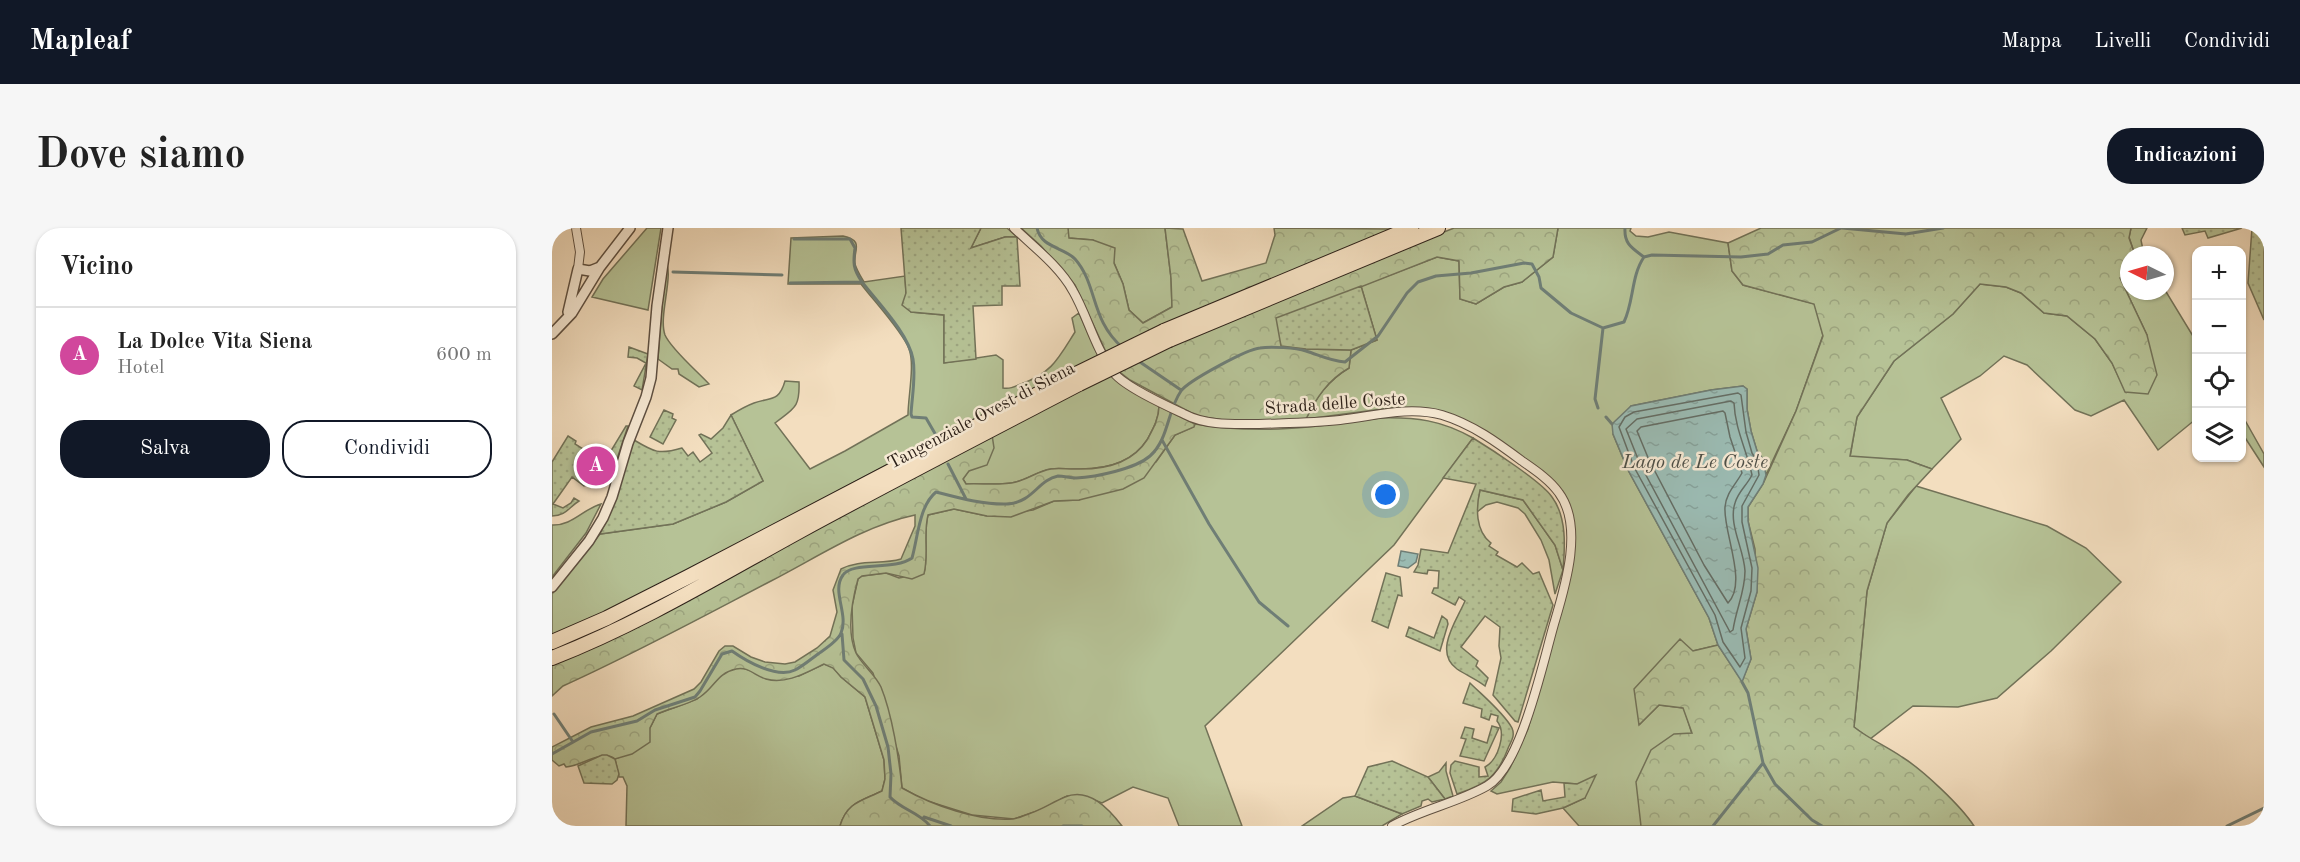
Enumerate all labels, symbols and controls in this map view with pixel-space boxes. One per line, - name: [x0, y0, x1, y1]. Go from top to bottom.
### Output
- text: Mapleaf: [30, 28, 130, 56]
- text: Mappa: [2001, 31, 2062, 52]
- text: Livelli: [2095, 31, 2151, 52]
- text: Condividi: [2184, 31, 2270, 52]
- button: Indicazioni: [2107, 128, 2264, 184]
- text: Dove siamo: [36, 135, 246, 177]
- north arrow: [2120, 246, 2174, 300]
- map controls: [2192, 246, 2246, 462]
- button: +: [2192, 246, 2246, 300]
- text: Vicino: [60, 254, 134, 280]
- button: −: [2192, 300, 2246, 354]
- text: La Dolce Vita Siena: [117, 331, 312, 353]
- text: A: [72, 345, 87, 365]
- text: 600 m: [436, 345, 492, 365]
- button: locate: [2192, 354, 2246, 408]
- text: Hotel: [117, 358, 164, 378]
- street label: Tangenziale Ovest di Siena: [885, 359, 1078, 473]
- street label: Strada delle Coste: [1264, 390, 1406, 418]
- button: layers: [2192, 408, 2246, 462]
- button: Salva: [60, 420, 270, 478]
- button: Condividi: [282, 420, 492, 478]
- pin: A: [576, 444, 615, 488]
- water label: Lago de Le Coste: [1621, 453, 1768, 473]
- your location: [1371, 480, 1400, 509]

